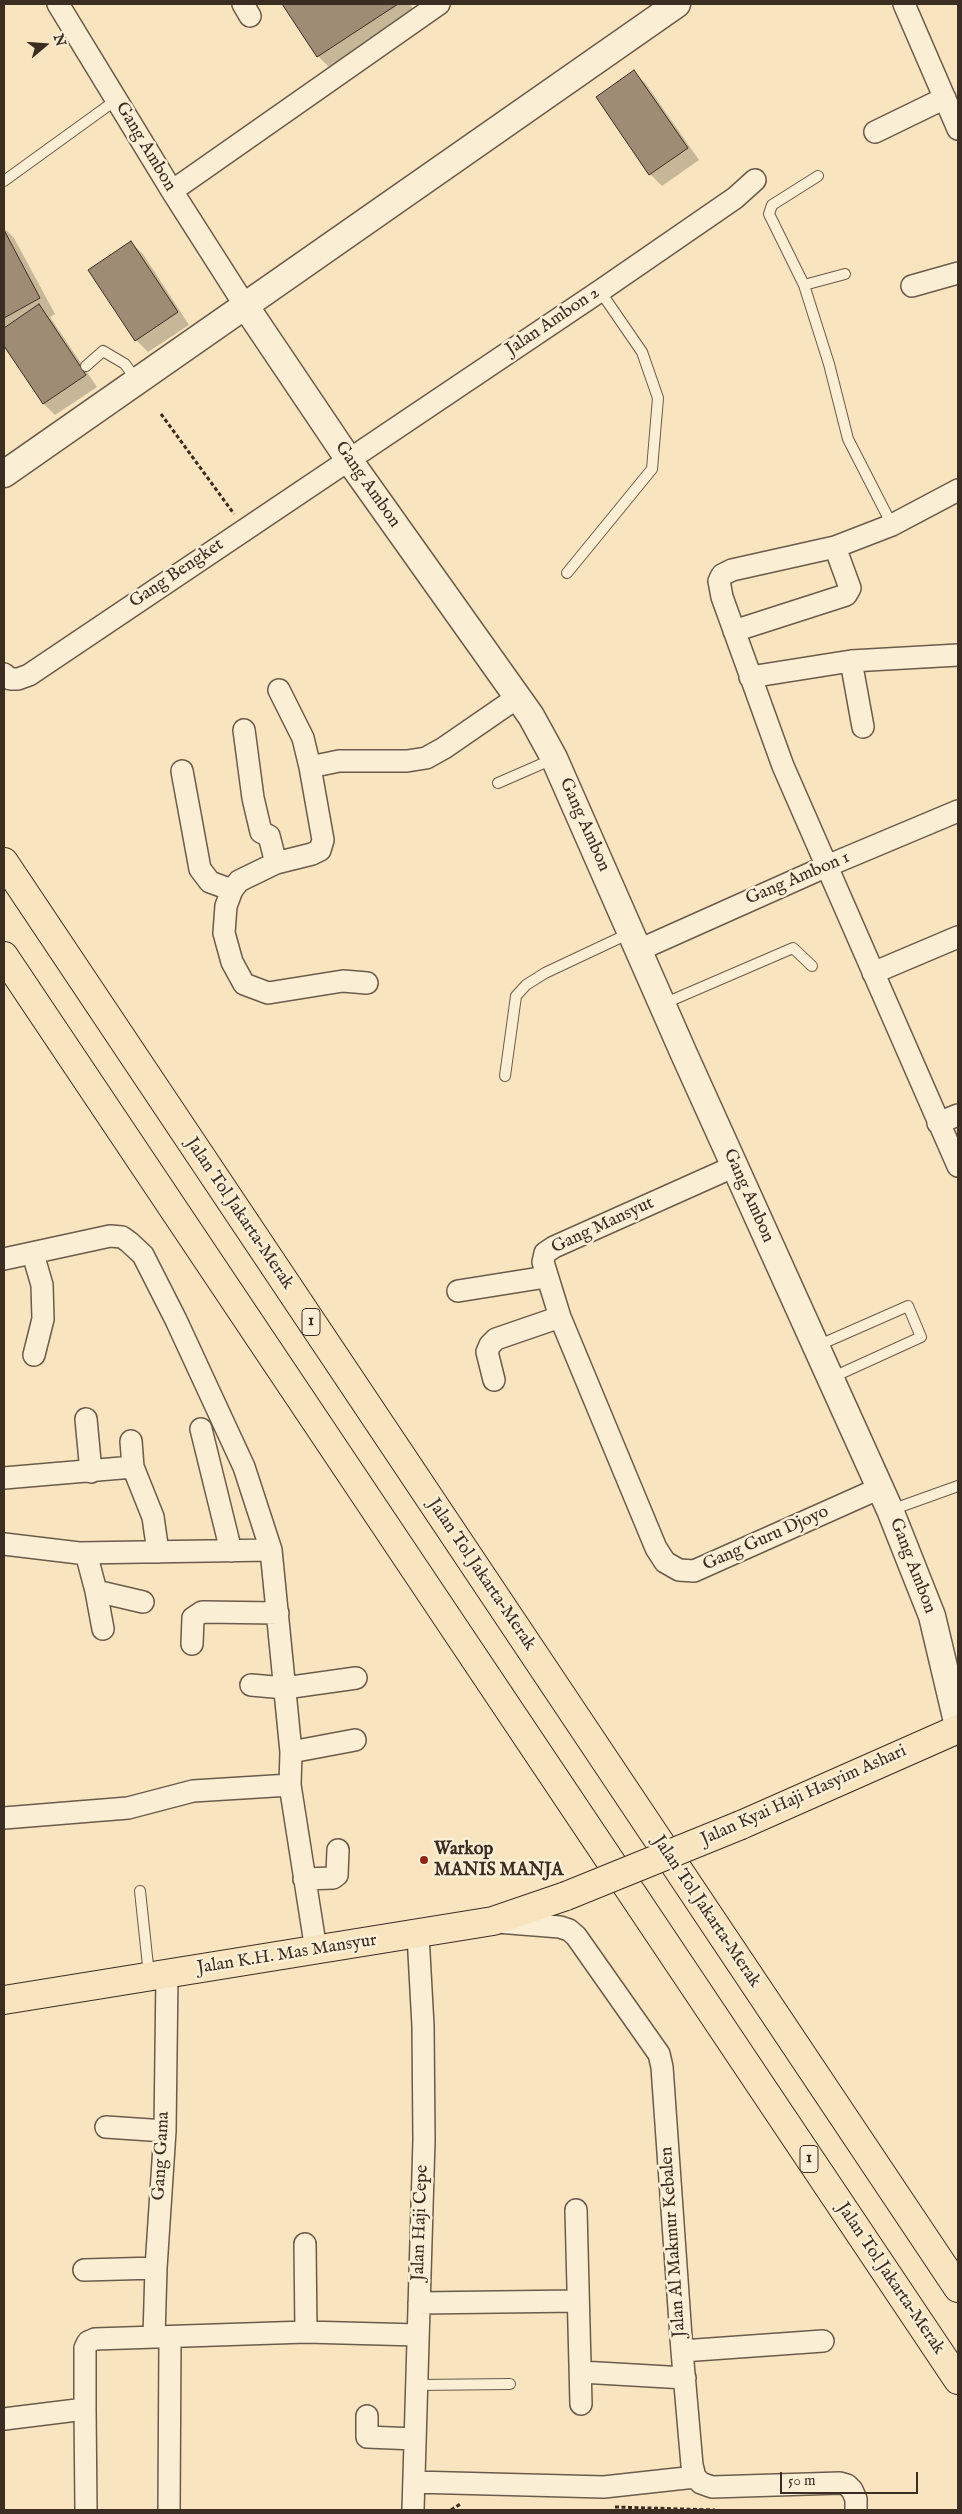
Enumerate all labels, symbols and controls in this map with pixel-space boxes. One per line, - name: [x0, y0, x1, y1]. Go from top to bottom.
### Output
- north arrow: [20, 20, 70, 70]
- text: N: [49, 32, 70, 49]
- street label: Gang Ambon: [110, 98, 180, 196]
- street label: Jalan Ambon 2: [502, 283, 604, 361]
- street label: Gang Ambon: [329, 438, 405, 532]
- street label: Gang Bengket: [126, 535, 228, 613]
- street label: Gang Ambon: [554, 775, 614, 875]
- street label: Gang Ambon 1: [743, 847, 853, 911]
- street label: Jalan Tol Jakarta–Merak: [180, 1134, 298, 1294]
- street label: Gang Ambon: [718, 1146, 778, 1246]
- street label: Gang Mansyut: [548, 1193, 658, 1259]
- road number: 1: [302, 1308, 320, 1335]
- street label: Jalan Tol Jakarta–Merak: [422, 1495, 540, 1655]
- street label: Gang Guru Djoyo: [700, 1502, 832, 1576]
- street label: Gang Ambon: [884, 1515, 940, 1617]
- street label: Jalan Kyai Haji Hasyim Ashari: [698, 1741, 910, 1851]
- street label: Jalan Tol Jakarta–Merak: [647, 1832, 765, 1992]
- place label: Warkop MANIS MANJA: [434, 1839, 563, 1882]
- marker: Warkop MANIS MANJA: [418, 1854, 430, 1866]
- street label: Jalan K.H. Mas Mansyur: [196, 1930, 378, 1980]
- street label: Gang Gama: [149, 2111, 175, 2201]
- street label: Jalan Al Makmur Kebalen: [657, 2146, 691, 2338]
- road number: 1: [800, 2146, 818, 2172]
- street label: Jalan Haji Cepe: [408, 2165, 434, 2281]
- street label: Jalan Tol Jakarta–Merak: [831, 2199, 949, 2359]
- scale bar: [782, 2462, 920, 2494]
- text: 50 m: [788, 2471, 816, 2490]

